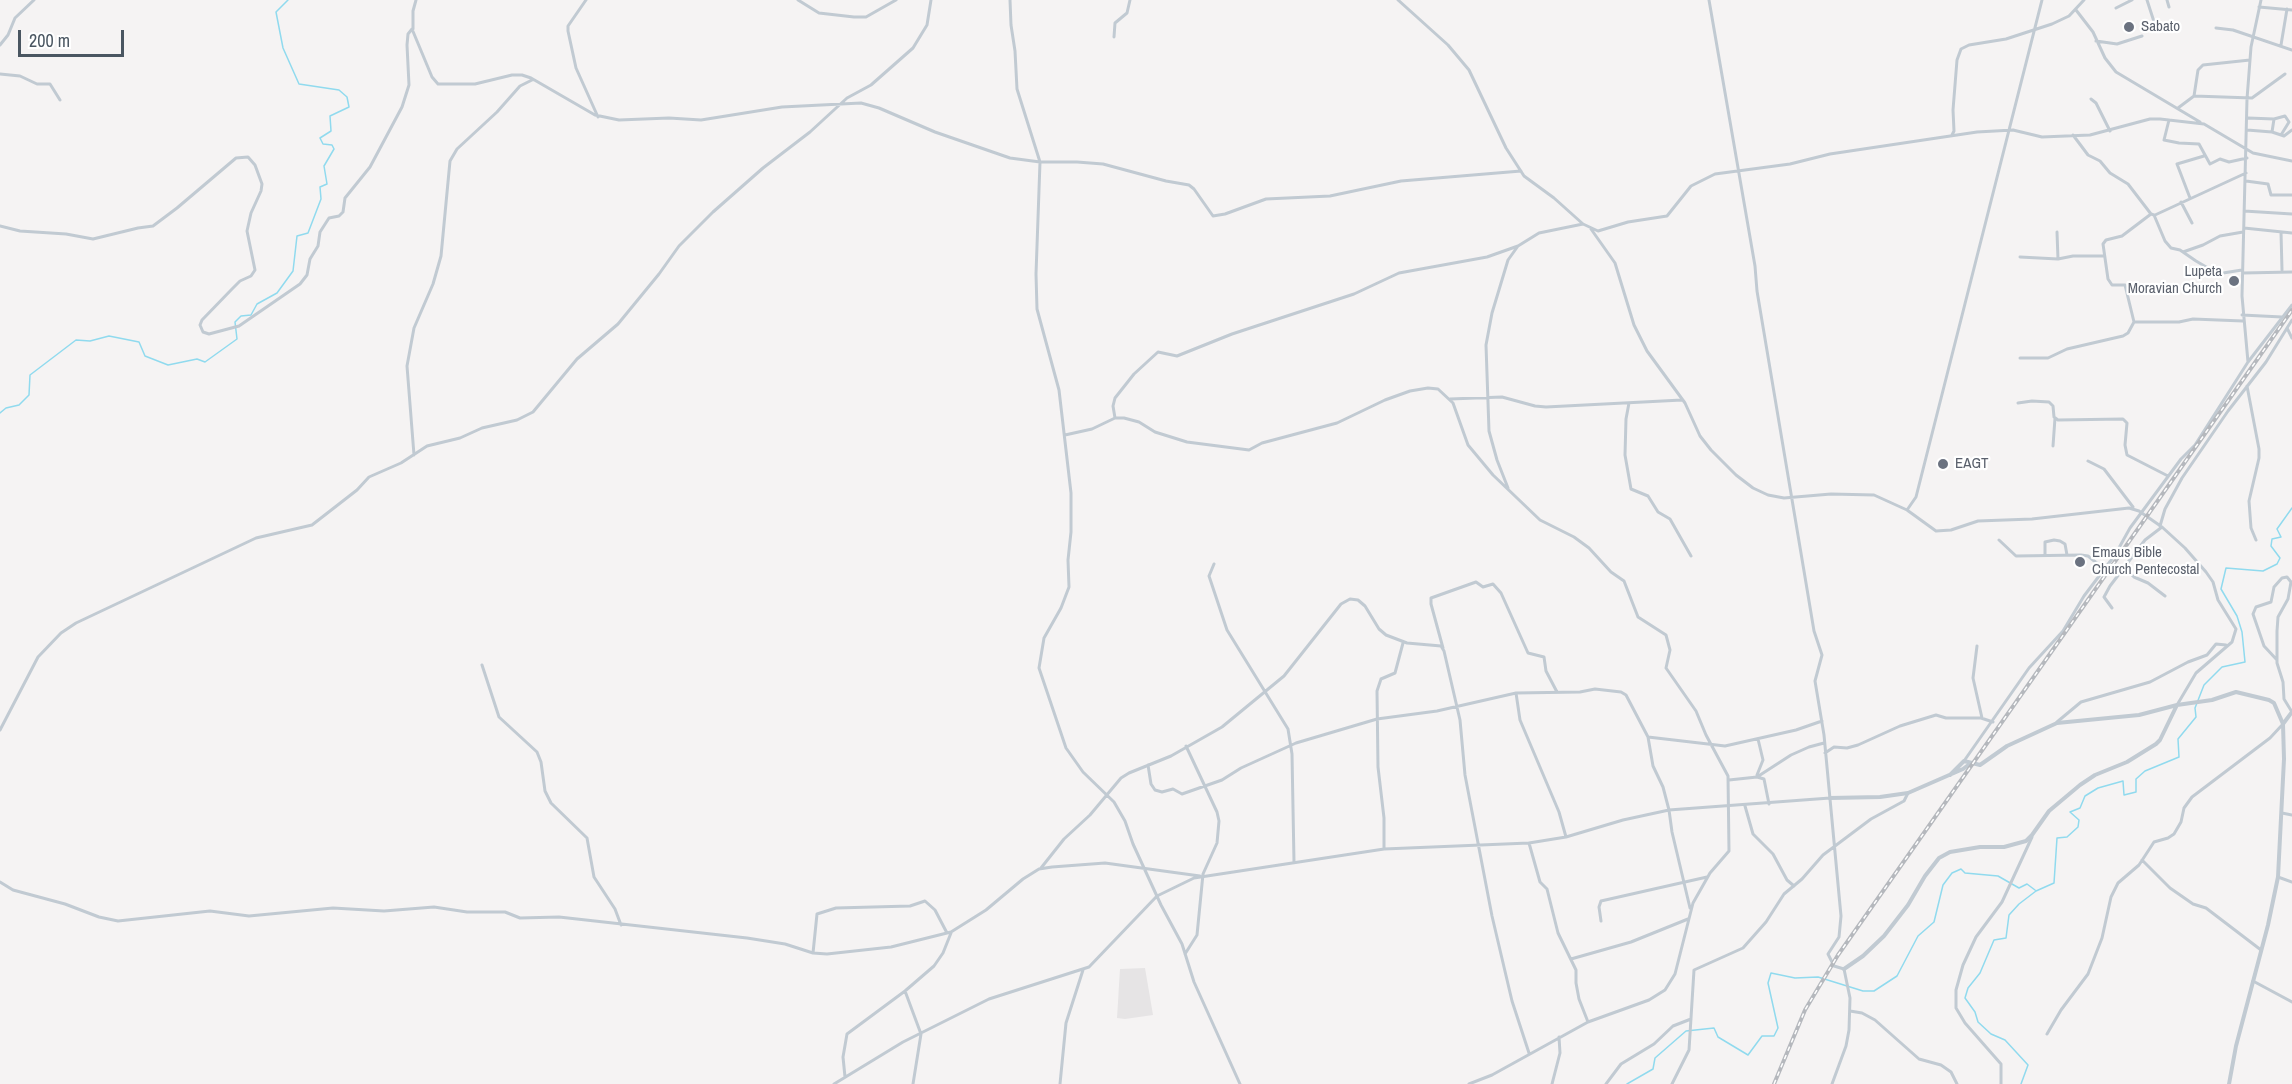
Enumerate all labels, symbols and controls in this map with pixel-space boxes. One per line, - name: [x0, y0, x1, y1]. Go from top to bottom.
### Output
- scale bar: [21, 18, 128, 56]
- place label: Sabato: [2141, 18, 2180, 36]
- marker: Sabato: [2122, 20, 2136, 34]
- text: 200 m: [29, 28, 70, 53]
- place label: Lupeta Moravian Church: [2128, 263, 2222, 298]
- marker: Lupeta Moravian Church: [2227, 274, 2241, 288]
- place label: EAGT: [1955, 455, 1988, 473]
- marker: EAGT: [1936, 457, 1950, 471]
- place label: Emaus Bible Church Pentecostal: [2092, 544, 2199, 579]
- marker: Emaus Bible Church Pentecostal: [2073, 555, 2087, 569]

